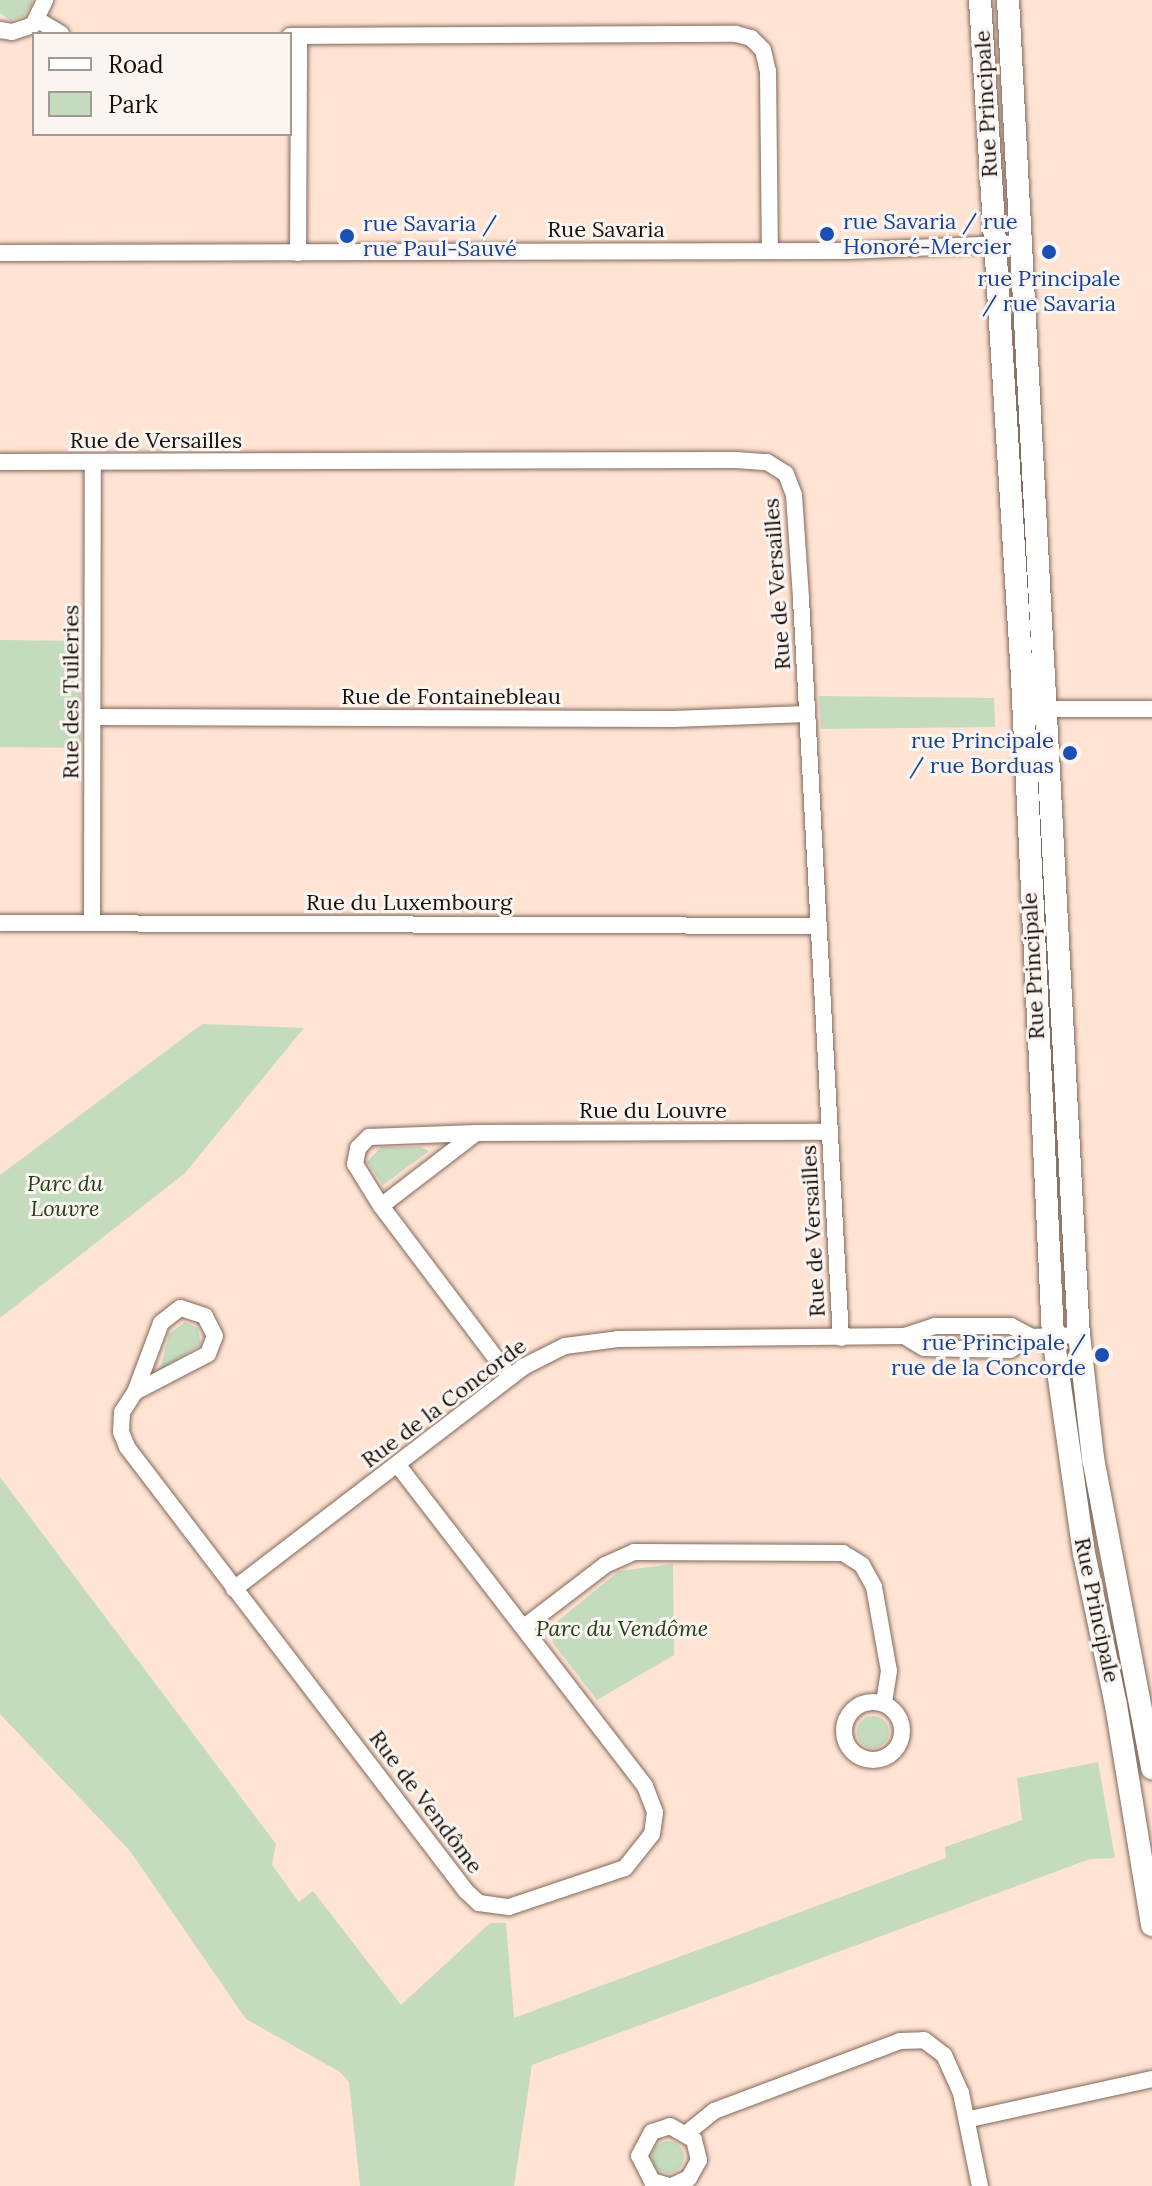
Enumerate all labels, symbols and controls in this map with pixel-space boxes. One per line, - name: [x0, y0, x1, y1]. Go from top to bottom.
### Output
- street label: Rue Principale: [969, 30, 1003, 178]
- legend: [32, 32, 292, 136]
- text: Road: [108, 49, 164, 80]
- text: Park: [108, 89, 158, 120]
- place label: rue Savaria / rue Honoré-Mercier: [843, 208, 1018, 260]
- place label: rue Savaria / rue Paul-Sauvé: [363, 210, 517, 262]
- street label: Rue Savaria: [547, 217, 665, 243]
- marker: rue Savaria / rue Honoré-Mercier: [818, 225, 836, 243]
- marker: rue Savaria / rue Paul-Sauvé: [338, 227, 356, 245]
- marker: rue Principale / rue Savaria: [1040, 243, 1058, 261]
- place label: rue Principale / rue Savaria: [977, 265, 1121, 316]
- street label: Rue de Versailles: [70, 428, 242, 454]
- street label: Rue de Versailles: [758, 497, 796, 671]
- street label: Rue des Tuileries: [58, 605, 84, 779]
- street label: Rue de Fontainebleau: [341, 684, 561, 710]
- place label: rue Principale / rue Borduas: [909, 727, 1054, 778]
- marker: rue Principale / rue Borduas: [1061, 744, 1079, 762]
- street label: Rue du Luxembourg: [306, 890, 512, 916]
- street label: Rue Principale: [1016, 892, 1050, 1040]
- street label: Rue du Louvre: [579, 1098, 727, 1124]
- street label: Rue de Versailles: [795, 1144, 831, 1318]
- park label: Parc du Louvre: [27, 1170, 103, 1222]
- place label: rue Principale / rue de la Concorde: [891, 1329, 1086, 1380]
- street label: Rue de la Concorde: [357, 1333, 531, 1473]
- marker: rue Principale / rue de la Concorde: [1093, 1346, 1111, 1364]
- street label: Rue Principale: [1069, 1535, 1125, 1685]
- park label: Parc du Vendôme: [536, 1616, 708, 1642]
- street label: Rue de Vendôme: [364, 1725, 488, 1879]

